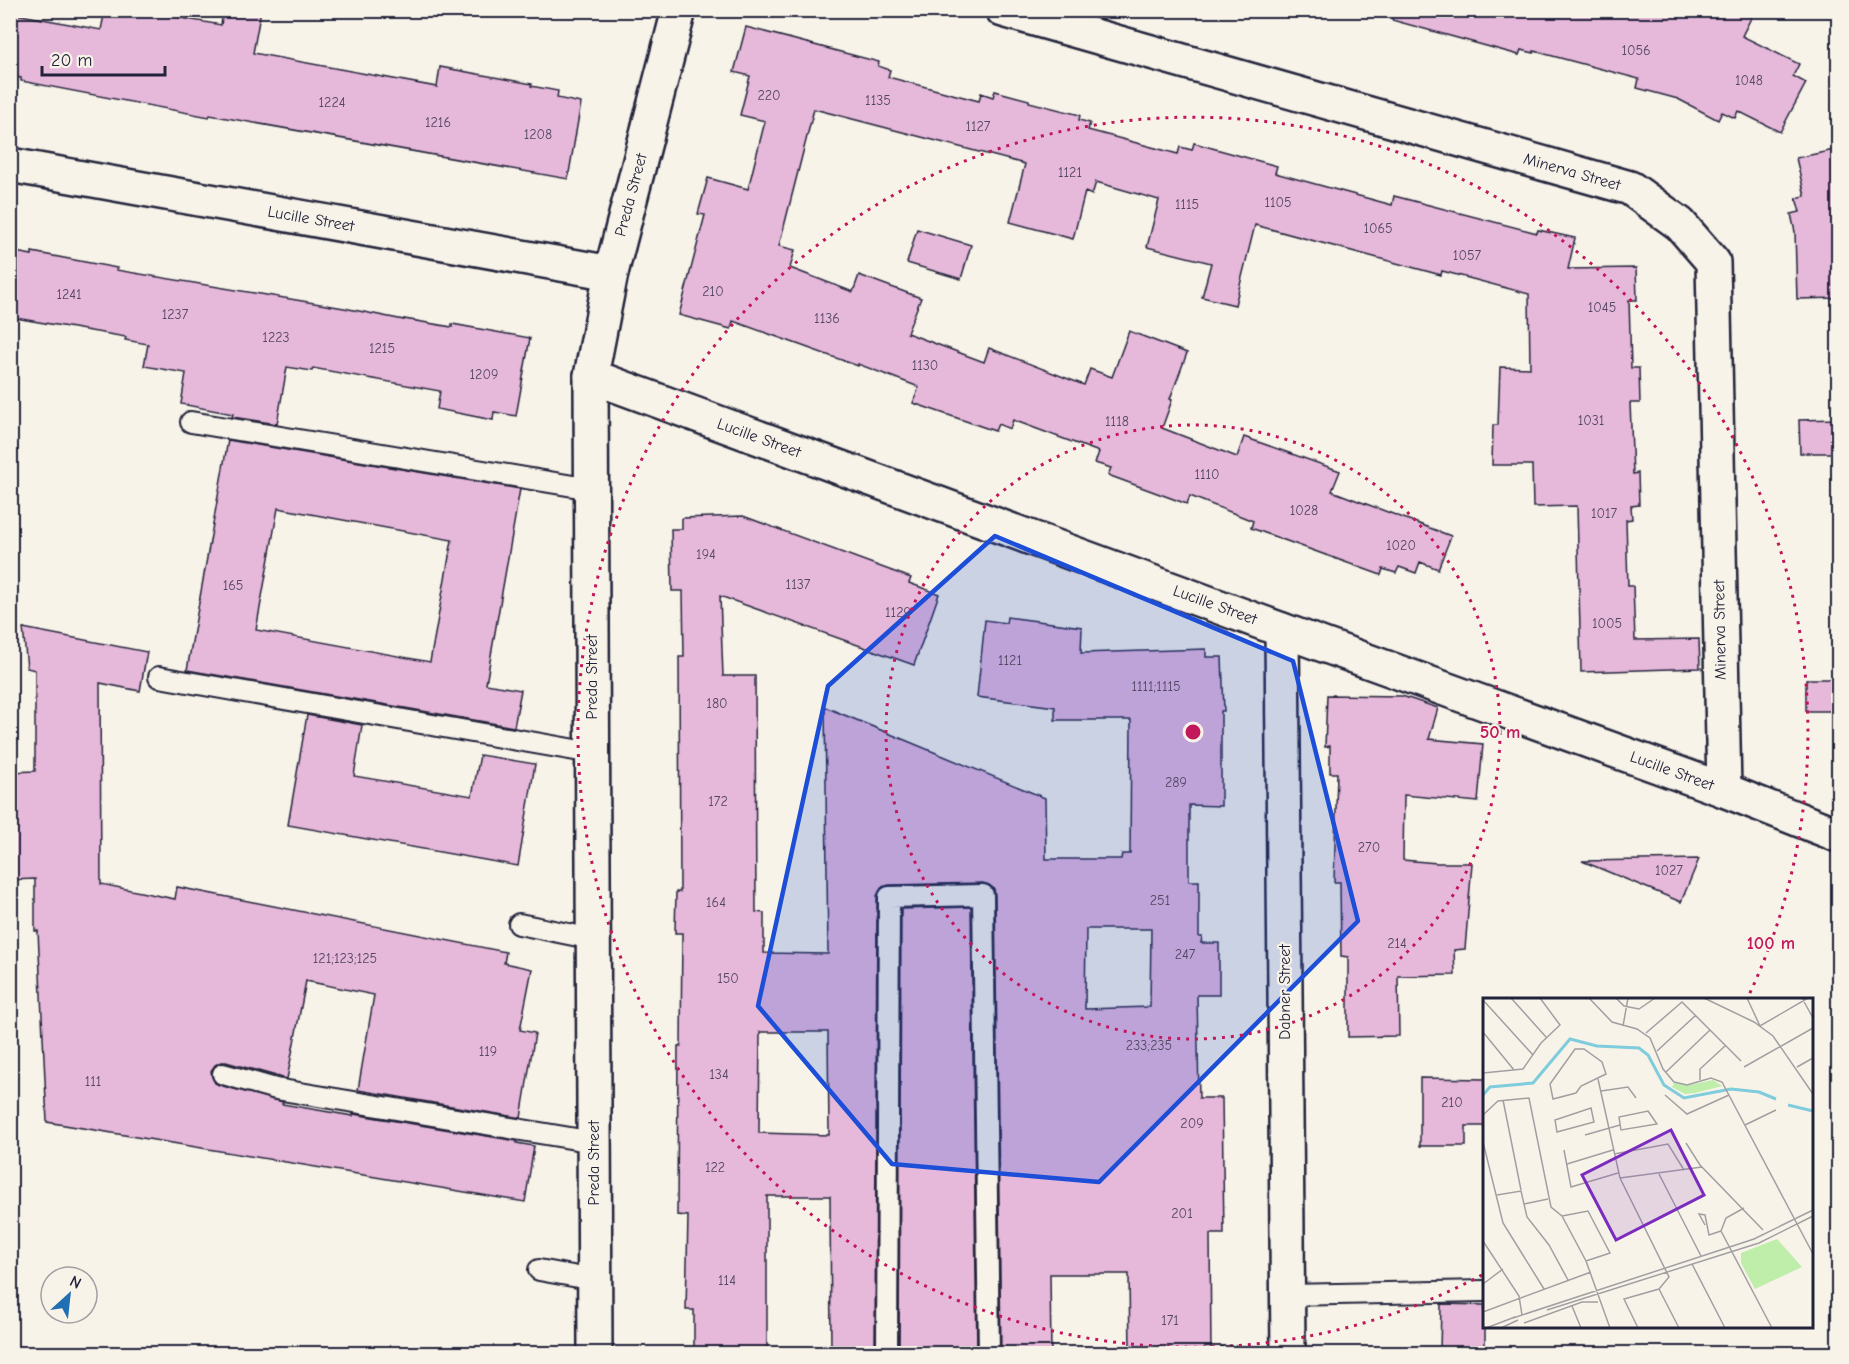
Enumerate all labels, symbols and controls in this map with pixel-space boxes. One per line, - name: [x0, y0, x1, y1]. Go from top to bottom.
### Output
- scale bar: [42, 39, 165, 77]
- house number: 1056: [1621, 42, 1651, 59]
- text: 20 m: [51, 50, 92, 71]
- house number: 1048: [1735, 72, 1763, 89]
- house number: 220: [757, 87, 781, 104]
- house number: 1135: [865, 92, 891, 109]
- house number: 1224: [319, 94, 346, 111]
- house number: 1216: [425, 114, 451, 131]
- house number: 1127: [965, 118, 991, 135]
- house number: 1208: [524, 126, 552, 143]
- street label: Minerva Street: [1521, 150, 1623, 195]
- street label: Preda Street: [611, 151, 651, 238]
- house number: 1121: [1058, 164, 1082, 181]
- house number: 1105: [1264, 194, 1292, 211]
- house number: 1115: [1175, 196, 1199, 213]
- street label: Lucille Street: [266, 203, 356, 236]
- house number: 1065: [1363, 220, 1393, 237]
- house number: 1057: [1453, 247, 1482, 264]
- house number: 210: [702, 283, 724, 300]
- house number: 1241: [56, 286, 82, 303]
- house number: 1045: [1588, 299, 1616, 316]
- house number: 1237: [162, 306, 189, 323]
- house number: 1136: [814, 310, 840, 327]
- house number: 1223: [262, 329, 290, 346]
- house number: 1215: [369, 340, 395, 357]
- house number: 1130: [912, 357, 938, 374]
- house number: 1209: [470, 366, 498, 383]
- house number: 1031: [1578, 412, 1604, 429]
- house number: 1118: [1105, 413, 1129, 430]
- street label: Lucille Street: [715, 415, 804, 462]
- house number: 1110: [1194, 466, 1220, 483]
- house number: 1028: [1290, 502, 1318, 519]
- house number: 1017: [1591, 505, 1617, 522]
- house number: 1020: [1386, 537, 1416, 554]
- house number: 194: [696, 546, 716, 563]
- house number: 1137: [786, 576, 811, 593]
- house number: 165: [223, 577, 243, 594]
- street label: Minerva Street: [1710, 579, 1730, 680]
- street label: Lucille Street: [1171, 582, 1260, 629]
- house number: 1129: [885, 604, 911, 621]
- house number: 1005: [1592, 615, 1622, 632]
- street label: Preda Street: [583, 634, 601, 720]
- house number: 1121: [998, 652, 1022, 669]
- house number: 1111;1115: [1131, 678, 1181, 695]
- house number: 180: [706, 695, 728, 712]
- centre of rings: [1183, 722, 1203, 742]
- text: 50 m: [1480, 722, 1520, 743]
- street label: Lucille Street: [1628, 748, 1717, 795]
- house number: 289: [1165, 774, 1187, 791]
- house number: 172: [708, 793, 728, 810]
- house number: 270: [1358, 839, 1380, 856]
- house number: 1027: [1655, 862, 1683, 879]
- house number: 251: [1150, 892, 1170, 909]
- house number: 164: [706, 894, 726, 911]
- text: 100 m: [1747, 933, 1795, 954]
- house number: 214: [1387, 935, 1407, 952]
- street label: Dabner Street: [1276, 944, 1294, 1040]
- house number: 247: [1175, 946, 1196, 963]
- house number: 121;123;125: [313, 950, 377, 967]
- house number: 150: [717, 970, 739, 987]
- inset map: [1483, 998, 1813, 1328]
- house number: 233;235: [1126, 1037, 1172, 1054]
- house number: 119: [479, 1043, 497, 1060]
- house number: 134: [709, 1066, 729, 1083]
- house number: 111: [85, 1073, 101, 1090]
- house number: 210: [1441, 1094, 1463, 1111]
- house number: 209: [1180, 1115, 1204, 1132]
- street label: Preda Street: [585, 1120, 603, 1206]
- house number: 122: [705, 1159, 725, 1176]
- house number: 201: [1171, 1205, 1193, 1222]
- north arrow: [39, 1265, 99, 1325]
- text: N: [67, 1272, 84, 1293]
- house number: 114: [718, 1272, 736, 1289]
- house number: 171: [1161, 1312, 1179, 1329]

